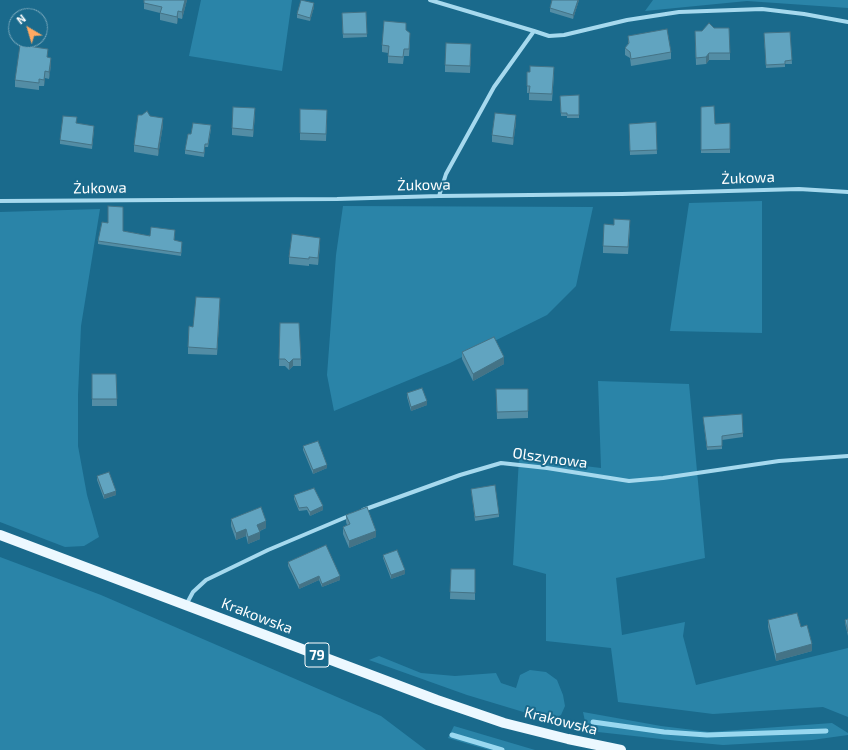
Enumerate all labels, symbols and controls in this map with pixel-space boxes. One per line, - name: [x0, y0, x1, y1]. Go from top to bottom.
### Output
- north arrow: [8, 8, 48, 48]
- text: N: [14, 11, 28, 27]
- street label: Żukowa: [721, 168, 775, 188]
- street label: Żukowa: [397, 176, 451, 194]
- street label: Żukowa: [73, 179, 127, 197]
- street label: Olszynowa: [511, 444, 589, 472]
- street label: Krakowska: [219, 594, 295, 638]
- road number: 79: [305, 643, 329, 667]
- street label: Krakowska: [523, 703, 599, 739]

